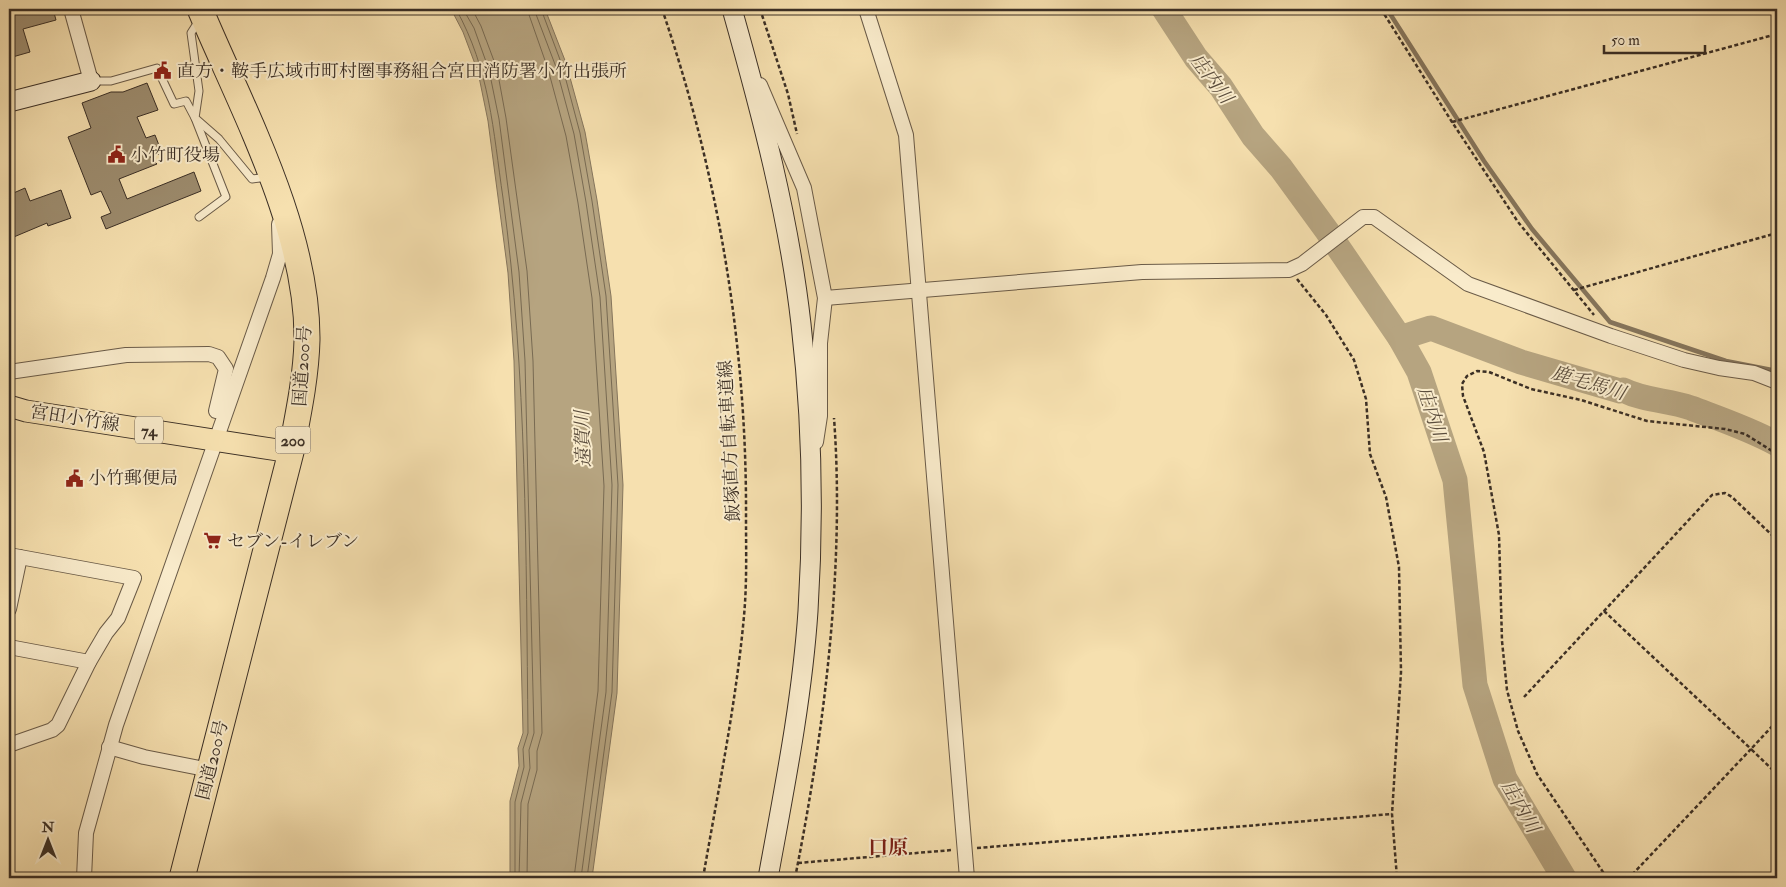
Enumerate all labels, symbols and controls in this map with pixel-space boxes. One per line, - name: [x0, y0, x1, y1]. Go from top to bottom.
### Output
- scale bar: [1604, 22, 1705, 54]
- text: 50 m: [1611, 31, 1640, 50]
- water label: 庄内川: [1184, 49, 1239, 110]
- place label: 直方・鞍手広域市町村圏事務組合宮田消防署小竹出張所: [177, 60, 627, 83]
- public building icon: 直方・鞍手広域市町村圏事務組合宮田消防署小竹出張所: [153, 61, 173, 81]
- place label: 小竹町役場: [130, 144, 220, 167]
- public building icon: 小竹町役場: [106, 145, 126, 165]
- street label: 国道200号: [288, 325, 317, 408]
- street label: 飯塚直方自転車道線: [714, 359, 745, 522]
- water label: 鹿毛馬川: [1549, 360, 1630, 406]
- water label: 庄内川: [1412, 383, 1453, 447]
- street label: 宮田小竹線: [29, 400, 121, 437]
- water label: 遠賀川: [570, 408, 596, 468]
- road number: 74: [135, 416, 163, 444]
- road number: 200: [276, 426, 310, 454]
- place label: 小竹郵便局: [88, 467, 178, 490]
- public building icon: 小竹郵便局: [64, 468, 84, 488]
- place label: セブン-イレブン: [227, 530, 359, 553]
- supermarket icon: セブン-イレブン: [203, 531, 223, 551]
- street label: 国道200号: [191, 718, 234, 802]
- water label: 庄内川: [1495, 776, 1546, 839]
- north arrow: [22, 814, 72, 864]
- text: N: [41, 819, 55, 836]
- district label: 口原: [868, 835, 908, 860]

